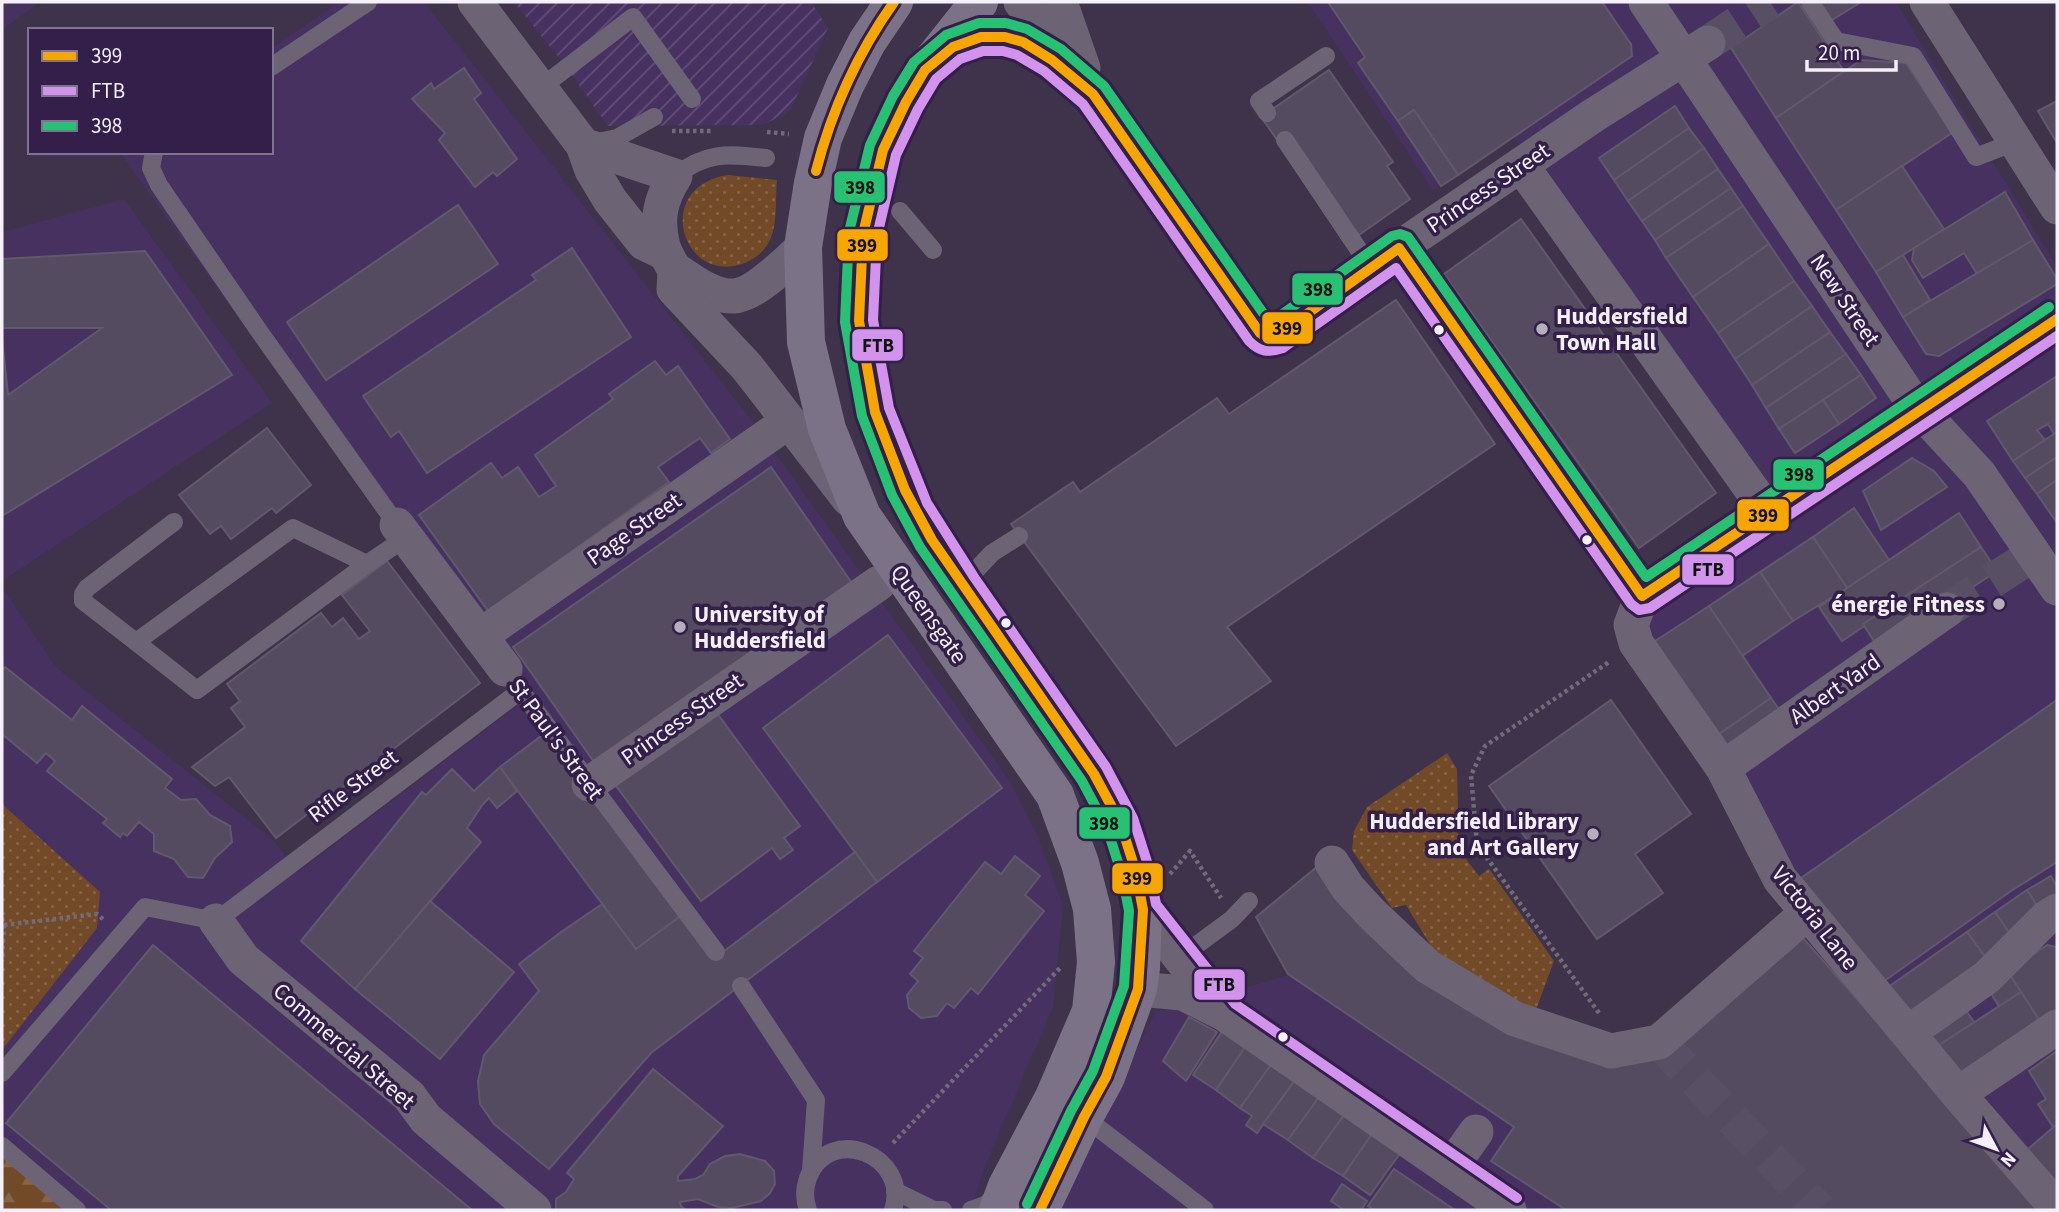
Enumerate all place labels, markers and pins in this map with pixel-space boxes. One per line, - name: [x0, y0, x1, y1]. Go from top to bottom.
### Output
- place label: Huddersfield Town Hall: [1556, 300, 1688, 359]
- marker: Huddersfield Town Hall: [1534, 321, 1550, 337]
- unlabelled marker: [1432, 323, 1446, 337]
- unlabelled marker: [1580, 533, 1594, 547]
- place label: énergie Fitness: [1831, 588, 1985, 621]
- marker: énergie Fitness: [1991, 596, 2007, 612]
- place label: University of Huddersfield: [694, 598, 826, 657]
- unlabelled marker: [999, 616, 1013, 630]
- marker: University of Huddersfield: [672, 619, 688, 635]
- place label: Huddersfield Library and Art Gallery: [1369, 805, 1579, 864]
- marker: Huddersfield Library and Art Gallery: [1585, 826, 1601, 842]
- unlabelled marker: [1276, 1030, 1290, 1044]

